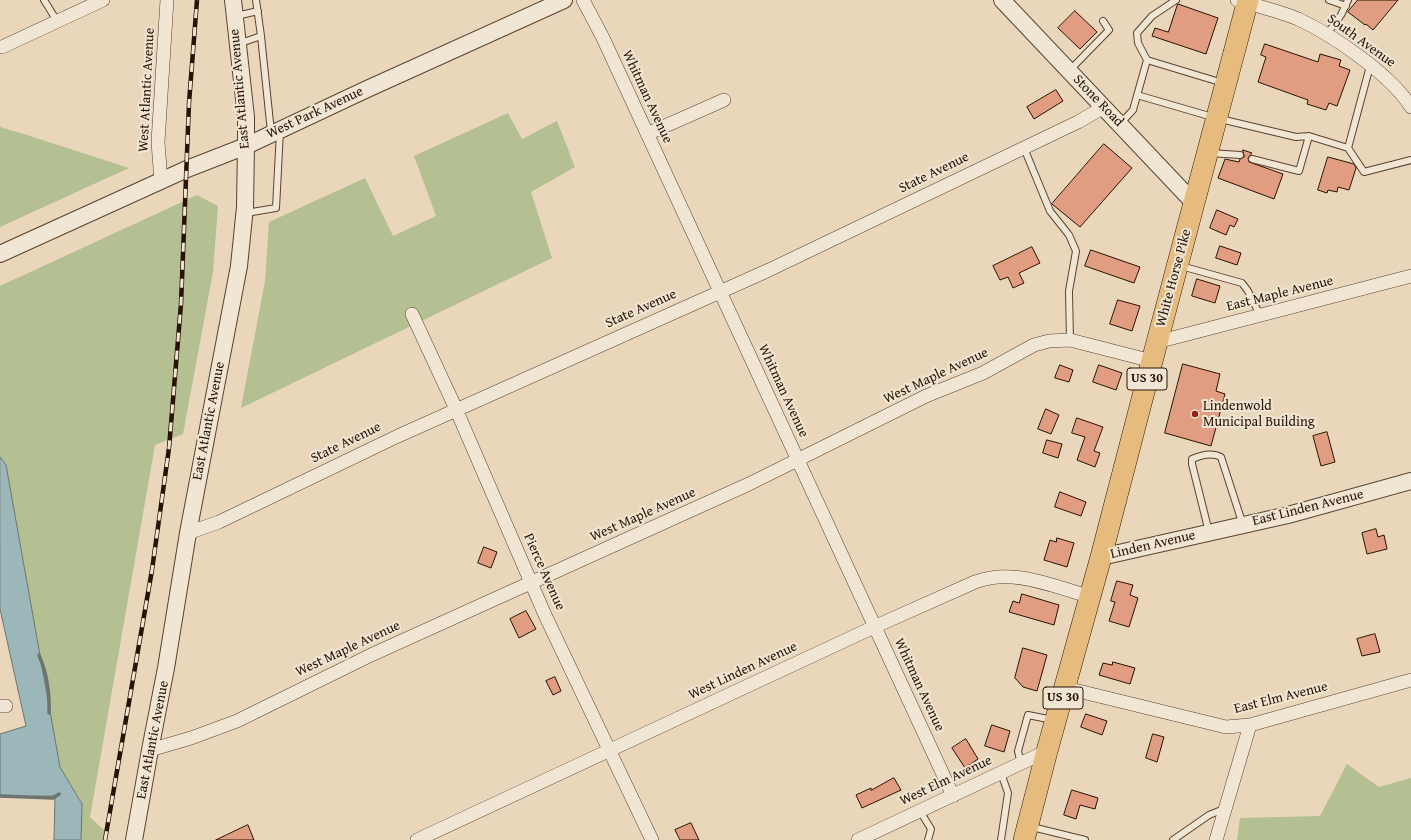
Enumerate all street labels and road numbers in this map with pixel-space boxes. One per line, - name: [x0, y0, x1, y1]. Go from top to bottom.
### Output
- street label: South Avenue: [1324, 11, 1398, 71]
- street label: West Atlantic Avenue: [135, 27, 159, 153]
- street label: East Atlantic Avenue: [226, 28, 254, 150]
- street label: Whitman Avenue: [618, 48, 676, 146]
- street label: Stone Road: [1069, 72, 1127, 130]
- street label: West Park Avenue: [264, 83, 366, 143]
- street label: State Avenue: [896, 149, 972, 197]
- street label: White Horse Pike: [1153, 227, 1195, 329]
- street label: East Maple Avenue: [1225, 273, 1335, 315]
- street label: State Avenue: [603, 286, 679, 332]
- street label: Whitman Avenue: [754, 342, 812, 440]
- street label: West Maple Avenue: [881, 344, 991, 408]
- street label: East Atlantic Avenue: [189, 360, 229, 482]
- road number: US 30: [1127, 368, 1167, 390]
- street label: State Avenue: [308, 419, 384, 467]
- street label: West Maple Avenue: [588, 484, 698, 546]
- street label: East Linden Avenue: [1251, 486, 1365, 530]
- street label: Linden Avenue: [1109, 527, 1197, 563]
- street label: Pierce Avenue: [520, 531, 568, 613]
- street label: West Maple Avenue: [293, 617, 403, 681]
- street label: Whitman Avenue: [890, 636, 948, 734]
- street label: West Linden Avenue: [686, 638, 800, 704]
- street label: East Elm Avenue: [1232, 678, 1330, 718]
- street label: East Atlantic Avenue: [133, 679, 173, 801]
- road number: US 30: [1043, 687, 1083, 709]
- street label: West Elm Avenue: [897, 752, 995, 810]

